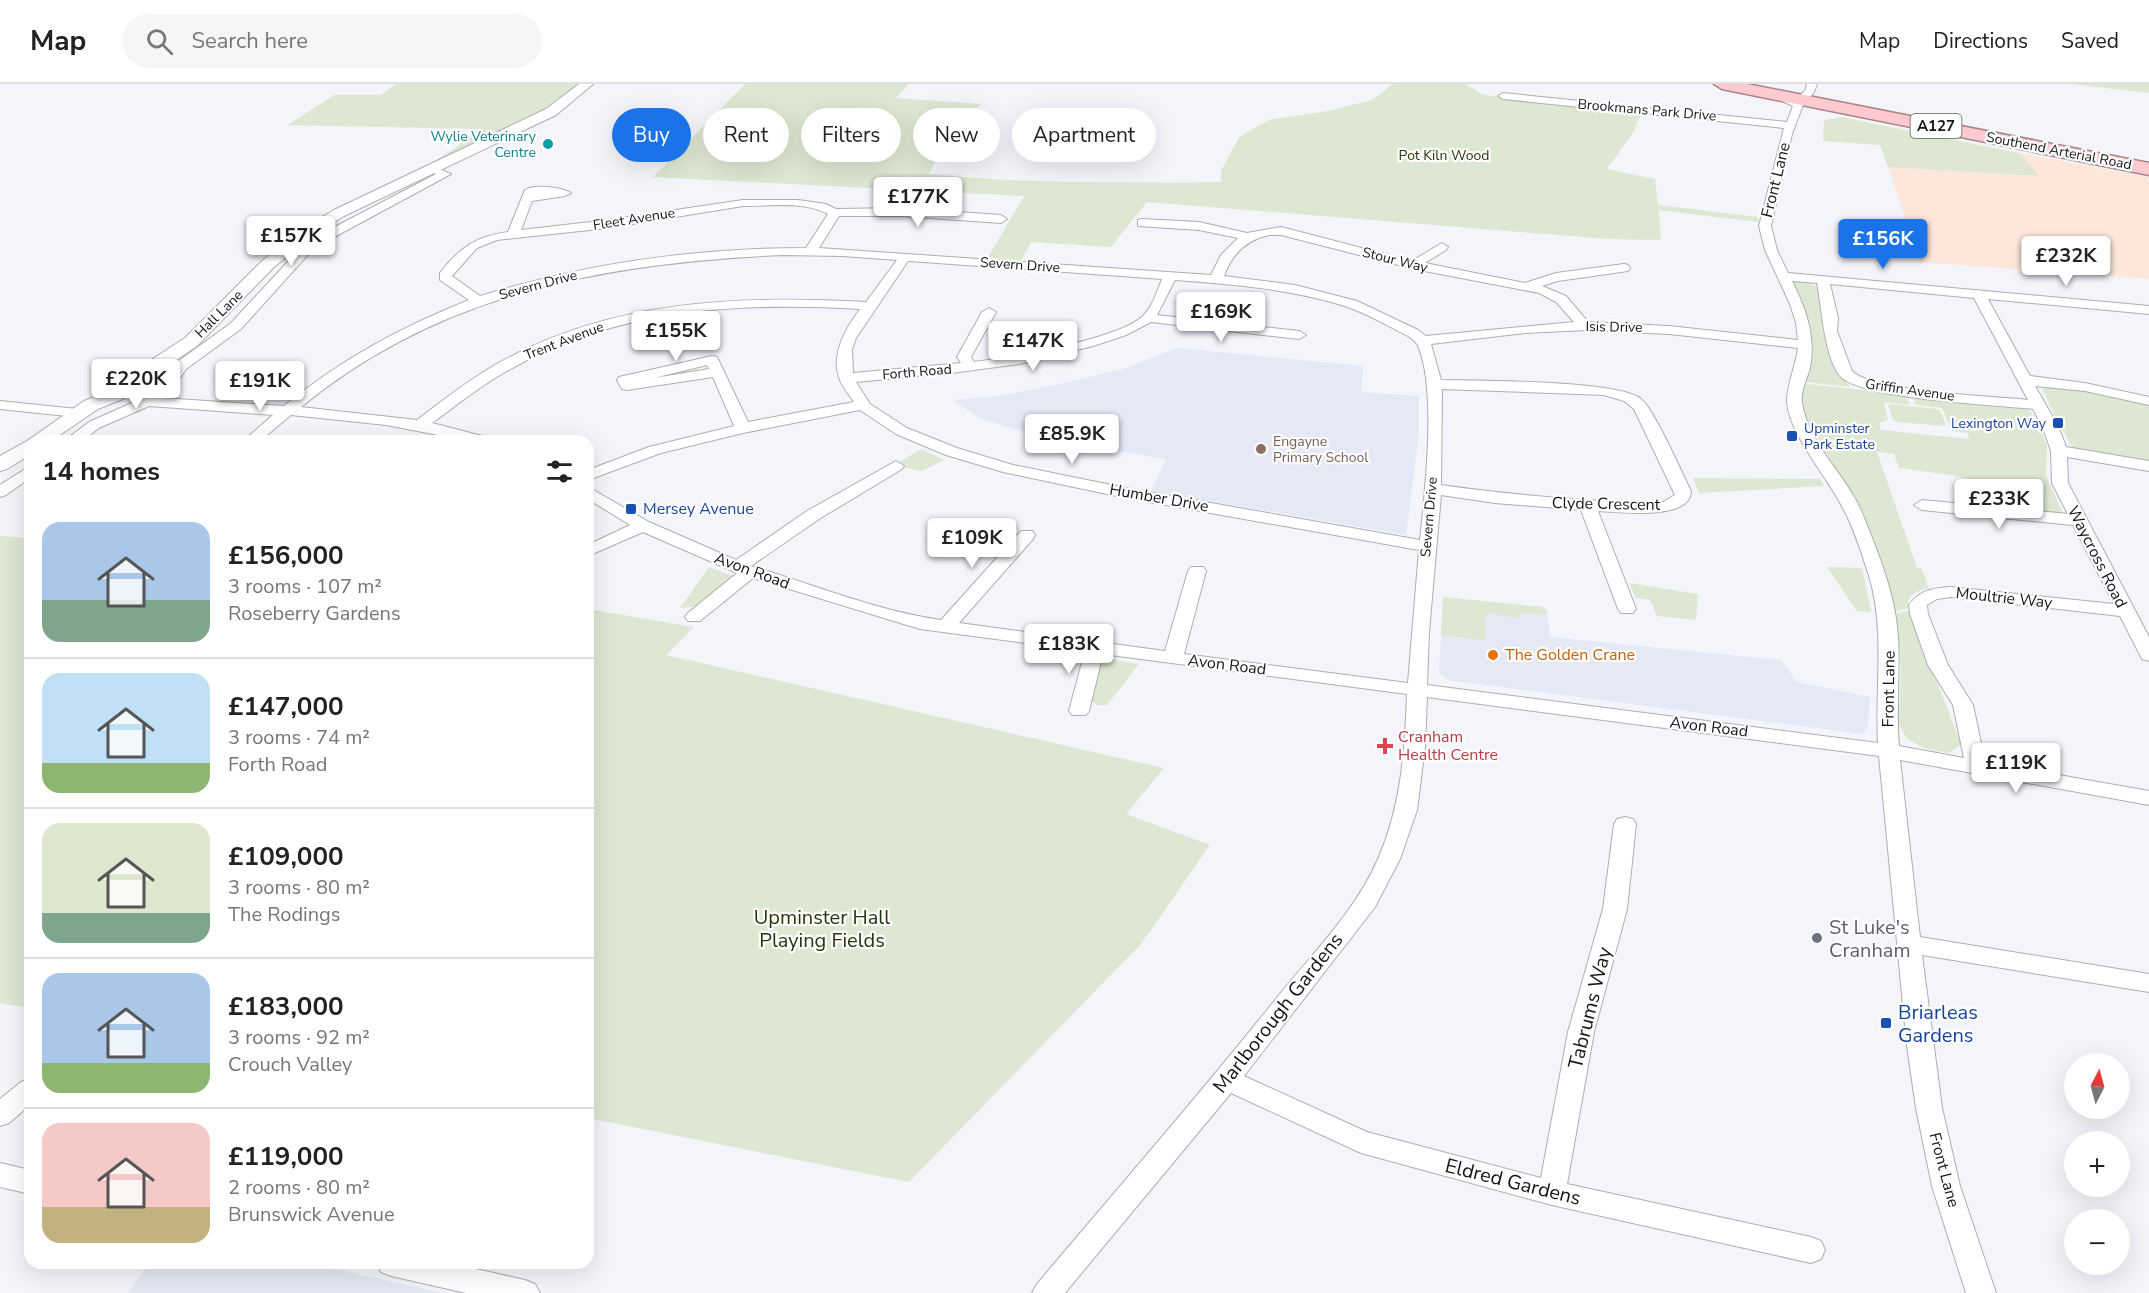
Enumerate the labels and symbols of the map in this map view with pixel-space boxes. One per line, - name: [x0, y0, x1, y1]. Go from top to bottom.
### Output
- street label: Brookmans Park Drive: [1577, 94, 1717, 126]
- road number: A127: [1910, 114, 1962, 138]
- place label: Wylie Veterinary Centre: [431, 127, 537, 162]
- street label: Southend Arterial Road: [1984, 128, 2134, 174]
- marker: Wylie Veterinary Centre: [541, 137, 555, 151]
- street label: Front Lane: [1756, 140, 1796, 220]
- park label: Pot Kiln Wood: [1399, 146, 1489, 165]
- pin: £177K: [876, 177, 960, 228]
- street label: Fleet Avenue: [592, 203, 676, 235]
- pin: £157K: [249, 216, 333, 267]
- pin: £156K: [1841, 219, 1925, 270]
- pin: £232K: [2024, 236, 2108, 287]
- street label: Stour Way: [1360, 243, 1430, 277]
- street label: Severn Drive: [979, 253, 1061, 277]
- street label: Severn Drive: [497, 265, 579, 305]
- street label: Hall Lane: [191, 286, 247, 342]
- pin: £169K: [1179, 292, 1263, 343]
- pin: £155K: [634, 311, 718, 362]
- street label: Trent Avenue: [521, 317, 607, 365]
- street label: Isis Drive: [1585, 317, 1643, 337]
- pin: £147K: [991, 321, 1075, 372]
- pin: £220K: [94, 359, 178, 410]
- street label: Forth Road: [882, 360, 952, 384]
- pin: £191K: [218, 361, 302, 412]
- street label: Griffin Avenue: [1864, 374, 1956, 406]
- pin: £85.9K: [1023, 414, 1121, 465]
- place label: Lexington Way: [1951, 414, 2047, 433]
- marker: Lexington Way: [2051, 416, 2065, 430]
- place label: Upminster Park Estate: [1804, 419, 1875, 454]
- marker: Upminster Park Estate: [1785, 429, 1799, 443]
- place label: Engayne Primary School: [1273, 432, 1369, 467]
- marker: Engayne Primary School: [1254, 442, 1268, 456]
- street label: Severn Drive: [1416, 476, 1442, 558]
- street label: Humber Drive: [1108, 478, 1210, 518]
- pin: £233K: [1957, 479, 2041, 530]
- street label: Clyde Crescent: [1552, 492, 1661, 516]
- place label: Mersey Avenue: [643, 498, 754, 520]
- marker: Mersey Avenue: [624, 502, 638, 516]
- street label: Waycross Road: [2062, 502, 2132, 612]
- pin: £109K: [930, 518, 1014, 569]
- street label: Avon Road: [711, 547, 793, 595]
- street label: Moultrie Way: [1955, 582, 2054, 614]
- pin: £183K: [1027, 624, 1111, 675]
- place label: The Golden Crane: [1505, 644, 1635, 666]
- marker: The Golden Crane: [1486, 648, 1500, 662]
- street label: Avon Road: [1187, 649, 1267, 681]
- street label: Front Lane: [1877, 650, 1901, 728]
- street label: Avon Road: [1669, 711, 1749, 743]
- place label: Cranham Health Centre: [1398, 726, 1498, 766]
- marker: Cranham Health Centre: [1376, 737, 1394, 755]
- pin: £119K: [1974, 743, 2058, 794]
- park label: Upminster Hall Playing Fields: [754, 904, 890, 954]
- place label: St Luke's Cranham: [1829, 914, 1911, 964]
- street label: Marlborough Gardens: [1207, 927, 1349, 1099]
- marker: St Luke's Cranham: [1810, 931, 1824, 945]
- street label: Tabrums Way: [1562, 944, 1618, 1072]
- place label: Briarleas Gardens: [1898, 999, 1978, 1049]
- marker: Briarleas Gardens: [1879, 1016, 1893, 1030]
- north arrow: [2064, 1053, 2130, 1119]
- street label: Front Lane: [1923, 1130, 1965, 1210]
- street label: Eldred Gardens: [1442, 1152, 1584, 1212]

